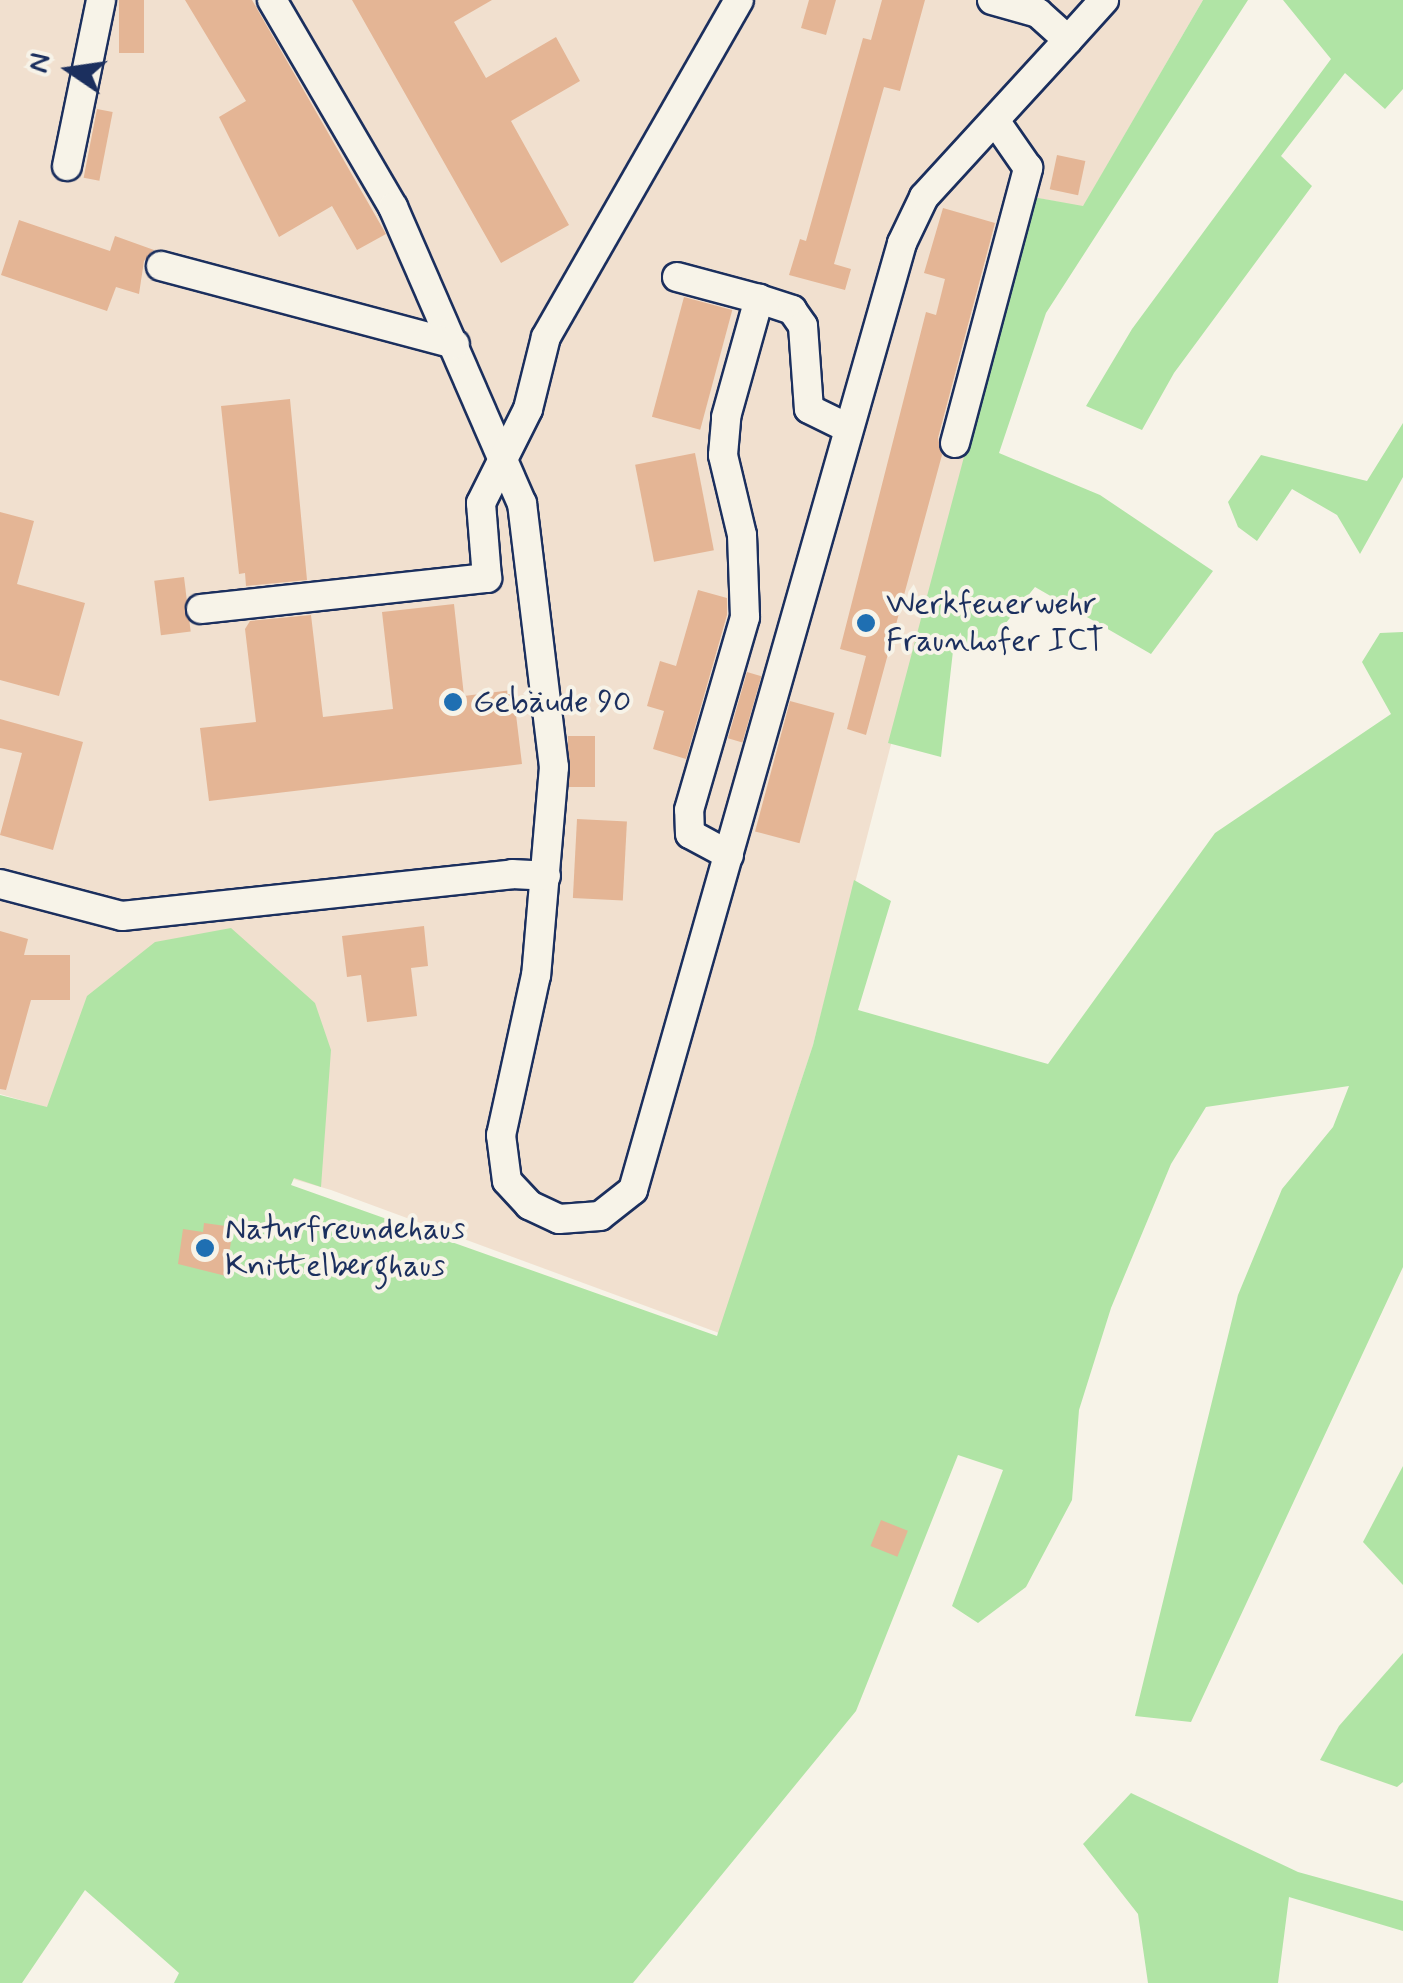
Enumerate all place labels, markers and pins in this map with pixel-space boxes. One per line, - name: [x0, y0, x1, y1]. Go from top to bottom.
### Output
- place label: Werkfeuerwehr Fraunhofer ICT: [886, 586, 1108, 661]
- marker: Werkfeuerwehr Fraunhofer ICT: [855, 612, 877, 634]
- place label: Gebäude 90: [473, 683, 631, 721]
- marker: Gebäude 90: [442, 691, 464, 713]
- place label: Naturfreundehaus Knittelberghaus: [225, 1211, 465, 1286]
- marker: Naturfreundehaus Knittelberghaus: [194, 1237, 216, 1259]

